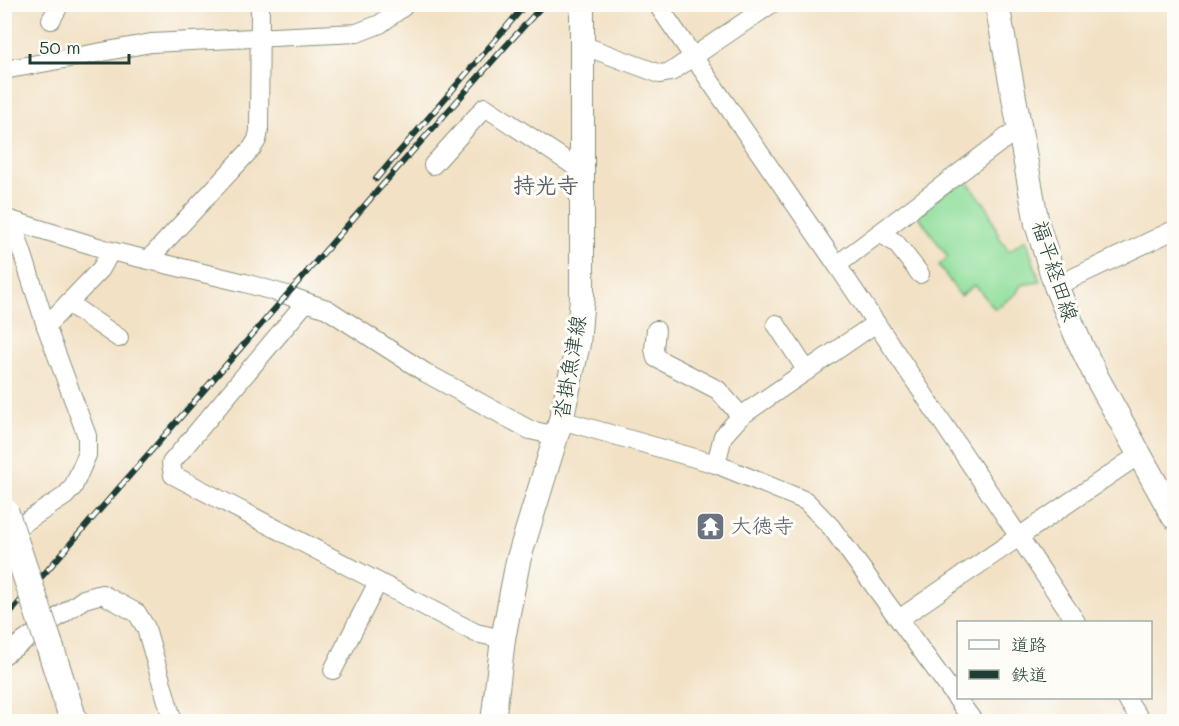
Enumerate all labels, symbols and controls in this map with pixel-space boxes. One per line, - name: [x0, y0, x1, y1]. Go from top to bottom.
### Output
- scale bar: [30, 27, 129, 65]
- text: 50 m: [39, 35, 81, 59]
- district label: 持光寺: [513, 170, 579, 199]
- street label: 福平経田線: [1027, 216, 1085, 325]
- street label: 沓掛魚津線: [546, 313, 591, 421]
- temple icon: 大徳寺: [694, 510, 726, 542]
- place label: 大徳寺: [731, 511, 794, 538]
- legend: [957, 621, 1152, 699]
- text: 道路: [1011, 632, 1047, 656]
- text: 鉄道: [1011, 662, 1047, 686]

